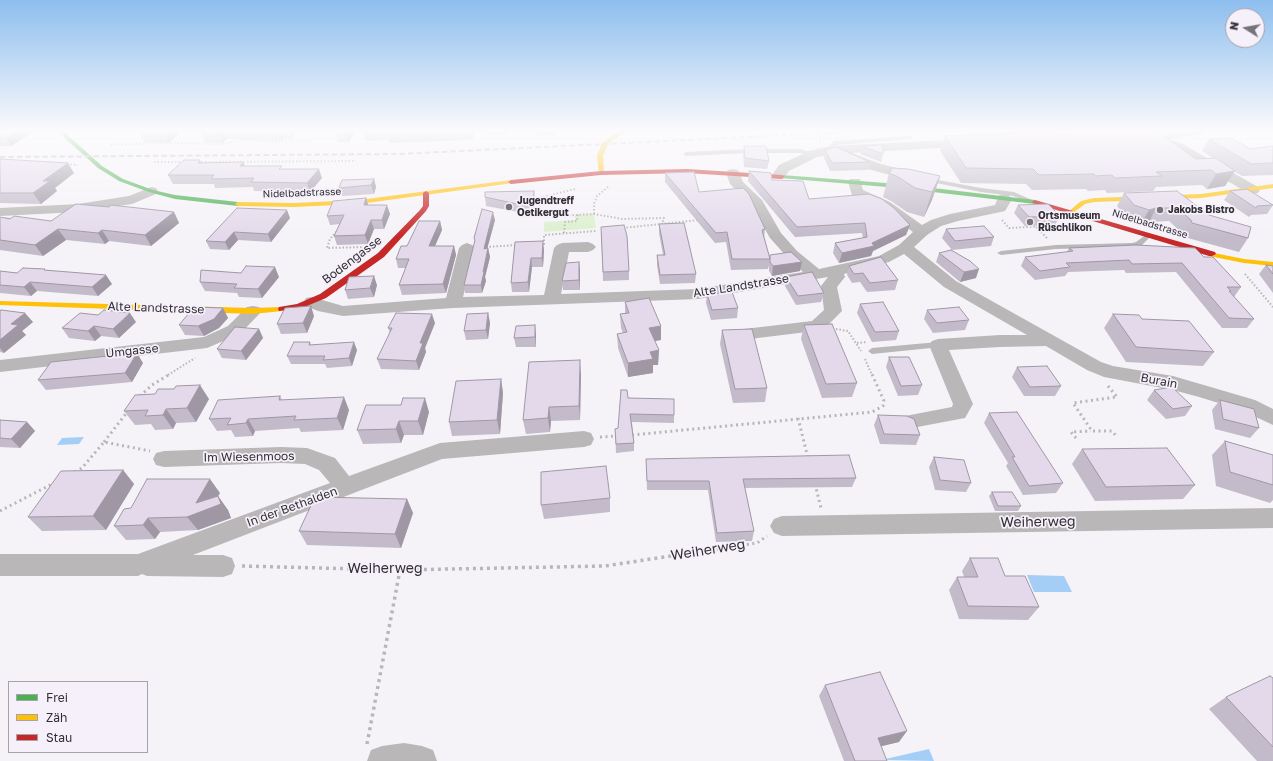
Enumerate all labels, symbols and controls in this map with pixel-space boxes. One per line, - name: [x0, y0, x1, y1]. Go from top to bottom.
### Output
- north arrow: [1225, 8, 1265, 48]
- text: N: [1227, 20, 1241, 31]
- street label: Nidelbadstrasse: [263, 186, 341, 200]
- place label: Jugendtreff Oetikergut: [517, 195, 574, 218]
- marker: Jugendtreff Oetikergut: [504, 202, 514, 212]
- place label: Jakobs Bistro: [1168, 204, 1234, 216]
- marker: Jakobs Bistro: [1155, 205, 1165, 215]
- street label: Nidelbadstrasse: [1111, 207, 1189, 241]
- place label: Ortsmuseum Rüschlikon: [1038, 210, 1100, 234]
- marker: Ortsmuseum Rüschlikon: [1025, 217, 1035, 227]
- street label: Bodengasse: [319, 233, 385, 287]
- street label: Alte Landstrasse: [692, 271, 790, 301]
- street label: Alte Landstrasse: [107, 299, 205, 317]
- street label: Umgasse: [105, 341, 159, 361]
- street label: Burain: [1139, 370, 1179, 392]
- street label: Im Wiesenmoos: [203, 449, 295, 465]
- street label: In der Bethalden: [245, 484, 339, 530]
- street label: Weiherweg: [1000, 513, 1076, 531]
- street label: Weiherweg: [670, 536, 746, 564]
- street label: Weiherweg: [347, 561, 423, 577]
- legend: [8, 681, 148, 753]
- text: Frei: [46, 690, 68, 705]
- text: Zäh: [46, 710, 67, 725]
- text: Stau: [46, 730, 72, 745]

